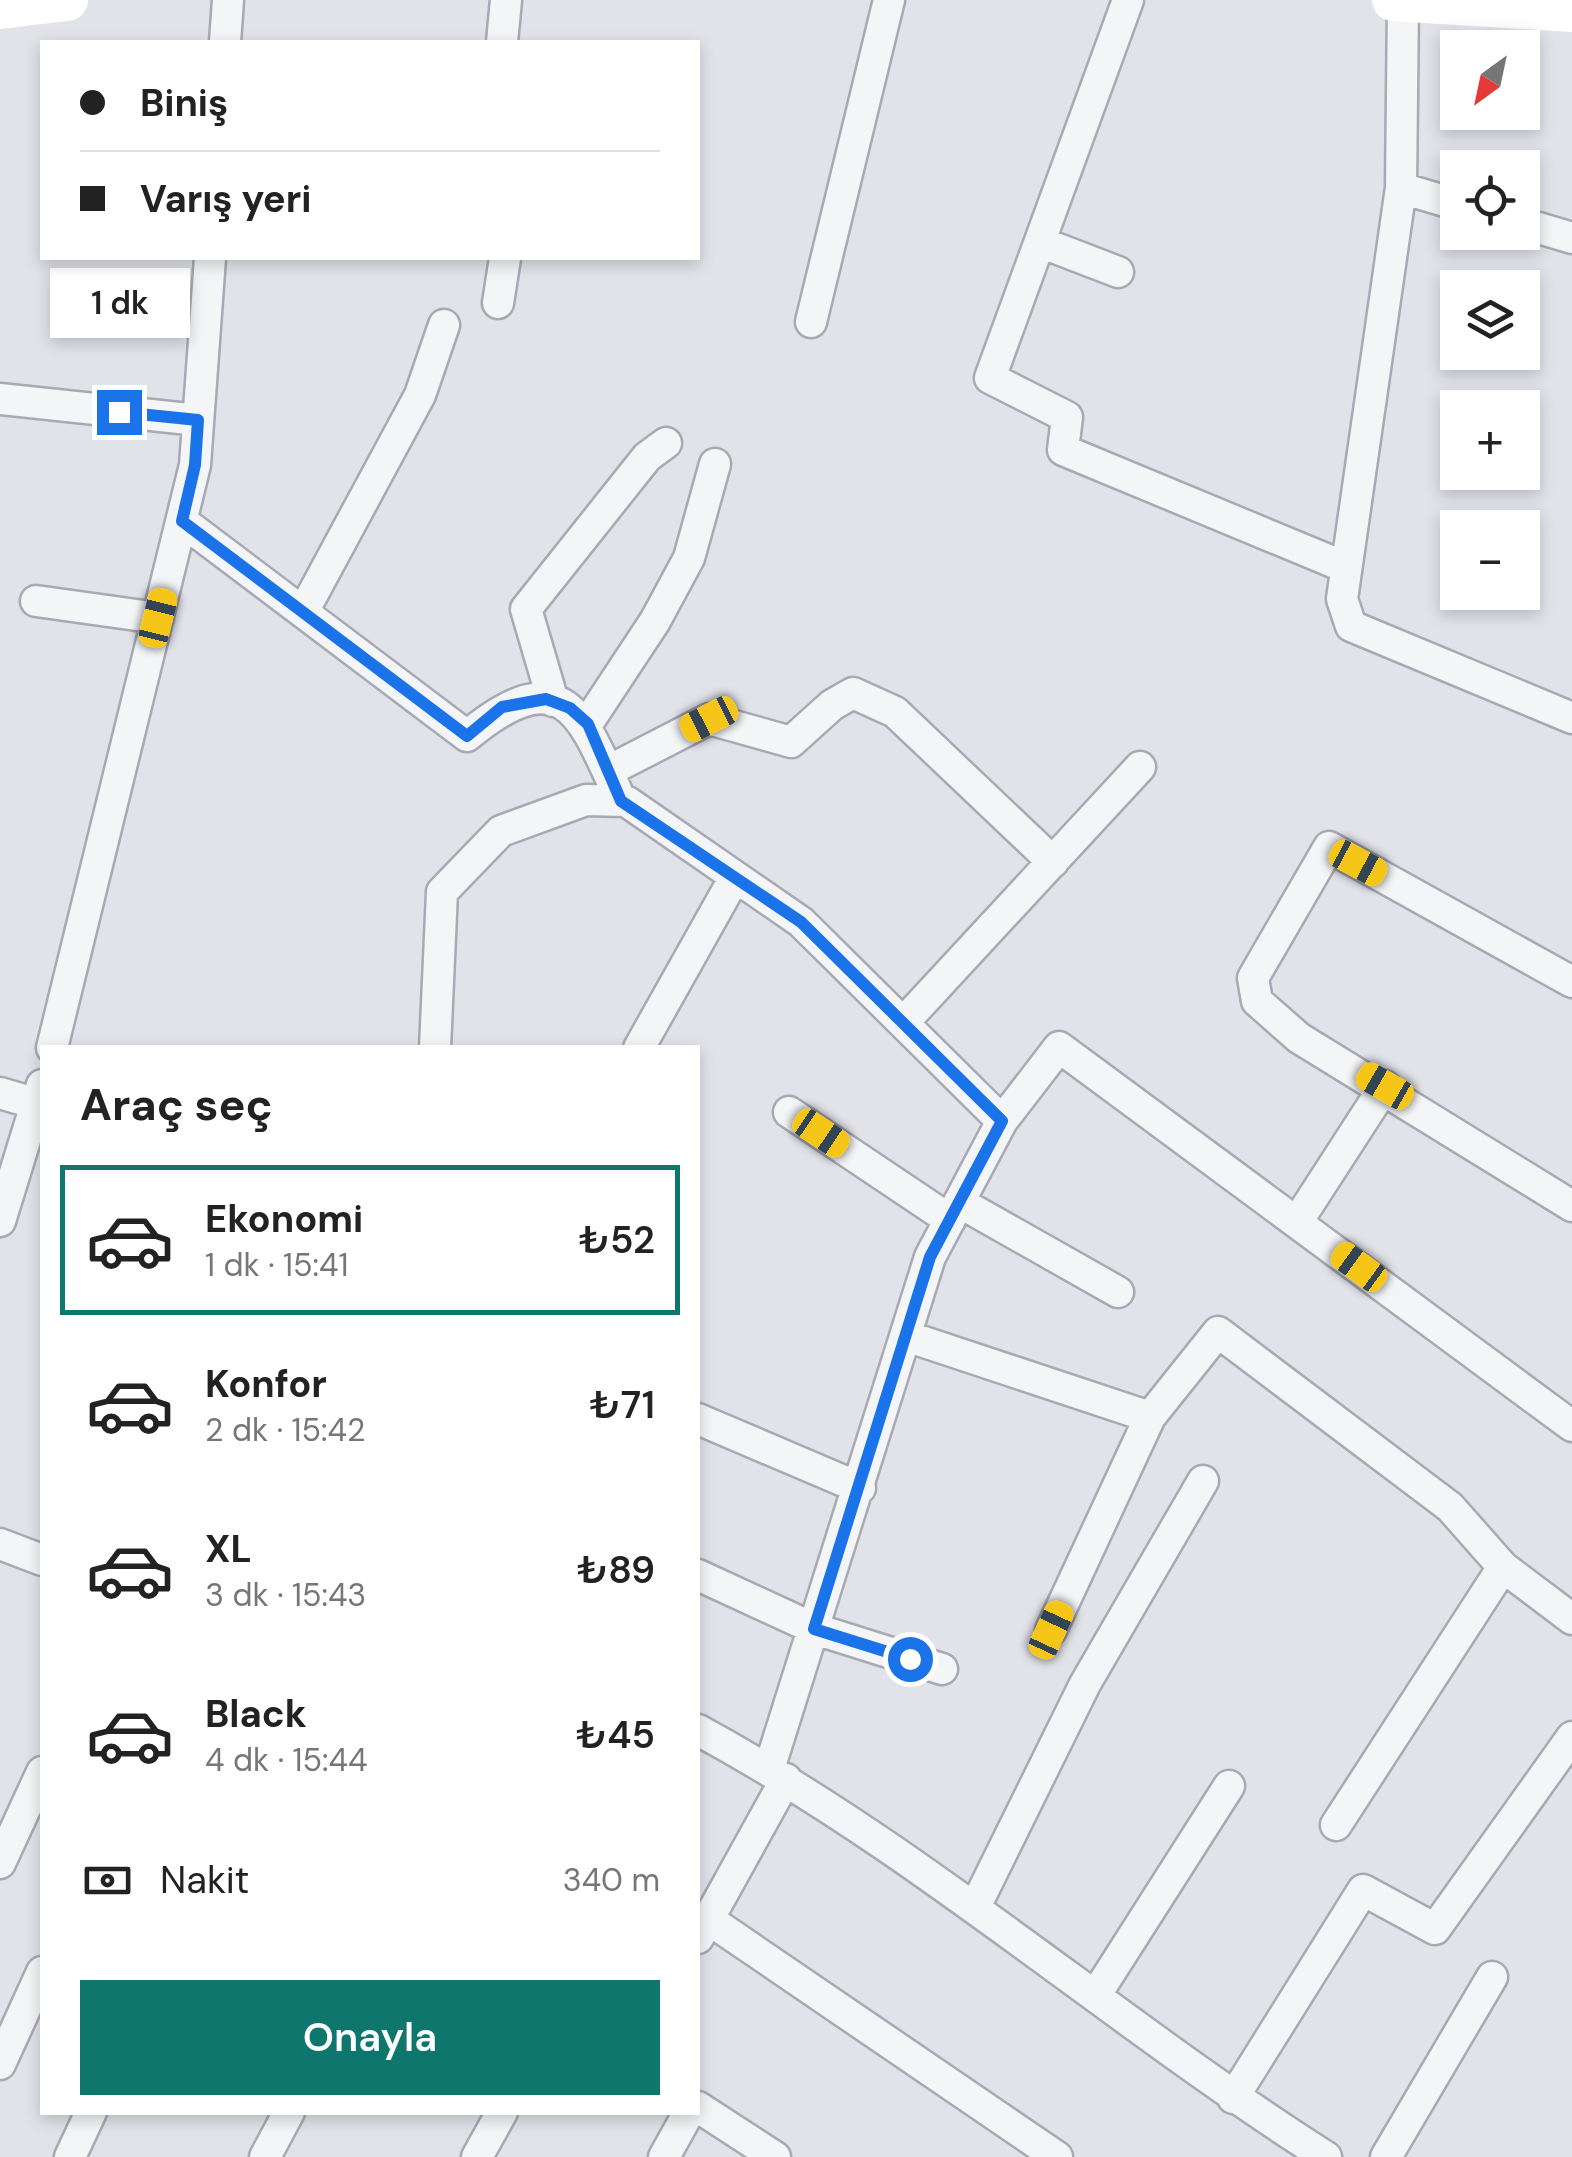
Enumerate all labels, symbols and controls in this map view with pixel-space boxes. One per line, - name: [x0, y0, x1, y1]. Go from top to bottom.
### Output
- north arrow: [1440, 30, 1540, 130]
- map controls: [1440, 30, 1540, 610]
- text: Biniş: [140, 78, 228, 128]
- button: locate: [1440, 150, 1540, 250]
- text: Varış yeri: [140, 174, 311, 224]
- callout: 1 dk: [49, 267, 189, 337]
- button: layers: [1440, 270, 1540, 370]
- text: 1 dk: [91, 282, 149, 324]
- route end: [97, 390, 142, 435]
- button: +: [1440, 390, 1540, 490]
- button: −: [1440, 510, 1540, 610]
- car: [136, 585, 180, 651]
- car: [675, 692, 743, 746]
- car: [1324, 836, 1392, 890]
- car: [1352, 1058, 1418, 1114]
- text: Araç seç: [80, 1075, 273, 1134]
- car: [788, 1104, 854, 1162]
- text: Ekonomi: [205, 1194, 363, 1244]
- icon: car: [85, 1195, 175, 1285]
- text: ₺52: [579, 1215, 655, 1265]
- car: [1326, 1237, 1392, 1297]
- text: 1 dk · 15:41: [205, 1244, 348, 1286]
- text: Konfor: [205, 1359, 327, 1409]
- icon: car: [85, 1360, 175, 1450]
- text: ₺71: [590, 1380, 655, 1430]
- text: 2 dk · 15:42: [205, 1409, 365, 1451]
- text: XL: [205, 1524, 252, 1574]
- icon: car: [85, 1525, 175, 1615]
- text: ₺89: [577, 1545, 655, 1595]
- text: 3 dk · 15:43: [205, 1574, 366, 1616]
- car: [1025, 1596, 1077, 1664]
- route start: [888, 1637, 933, 1682]
- text: Black: [205, 1689, 307, 1739]
- icon: car: [85, 1690, 175, 1780]
- text: ₺45: [576, 1710, 655, 1760]
- text: 4 dk · 15:44: [205, 1739, 367, 1781]
- icon: cash: [80, 1853, 135, 1908]
- text: Nakit: [160, 1855, 249, 1905]
- text: 340 m: [563, 1859, 660, 1901]
- button: Onayla: [80, 1980, 660, 2095]

